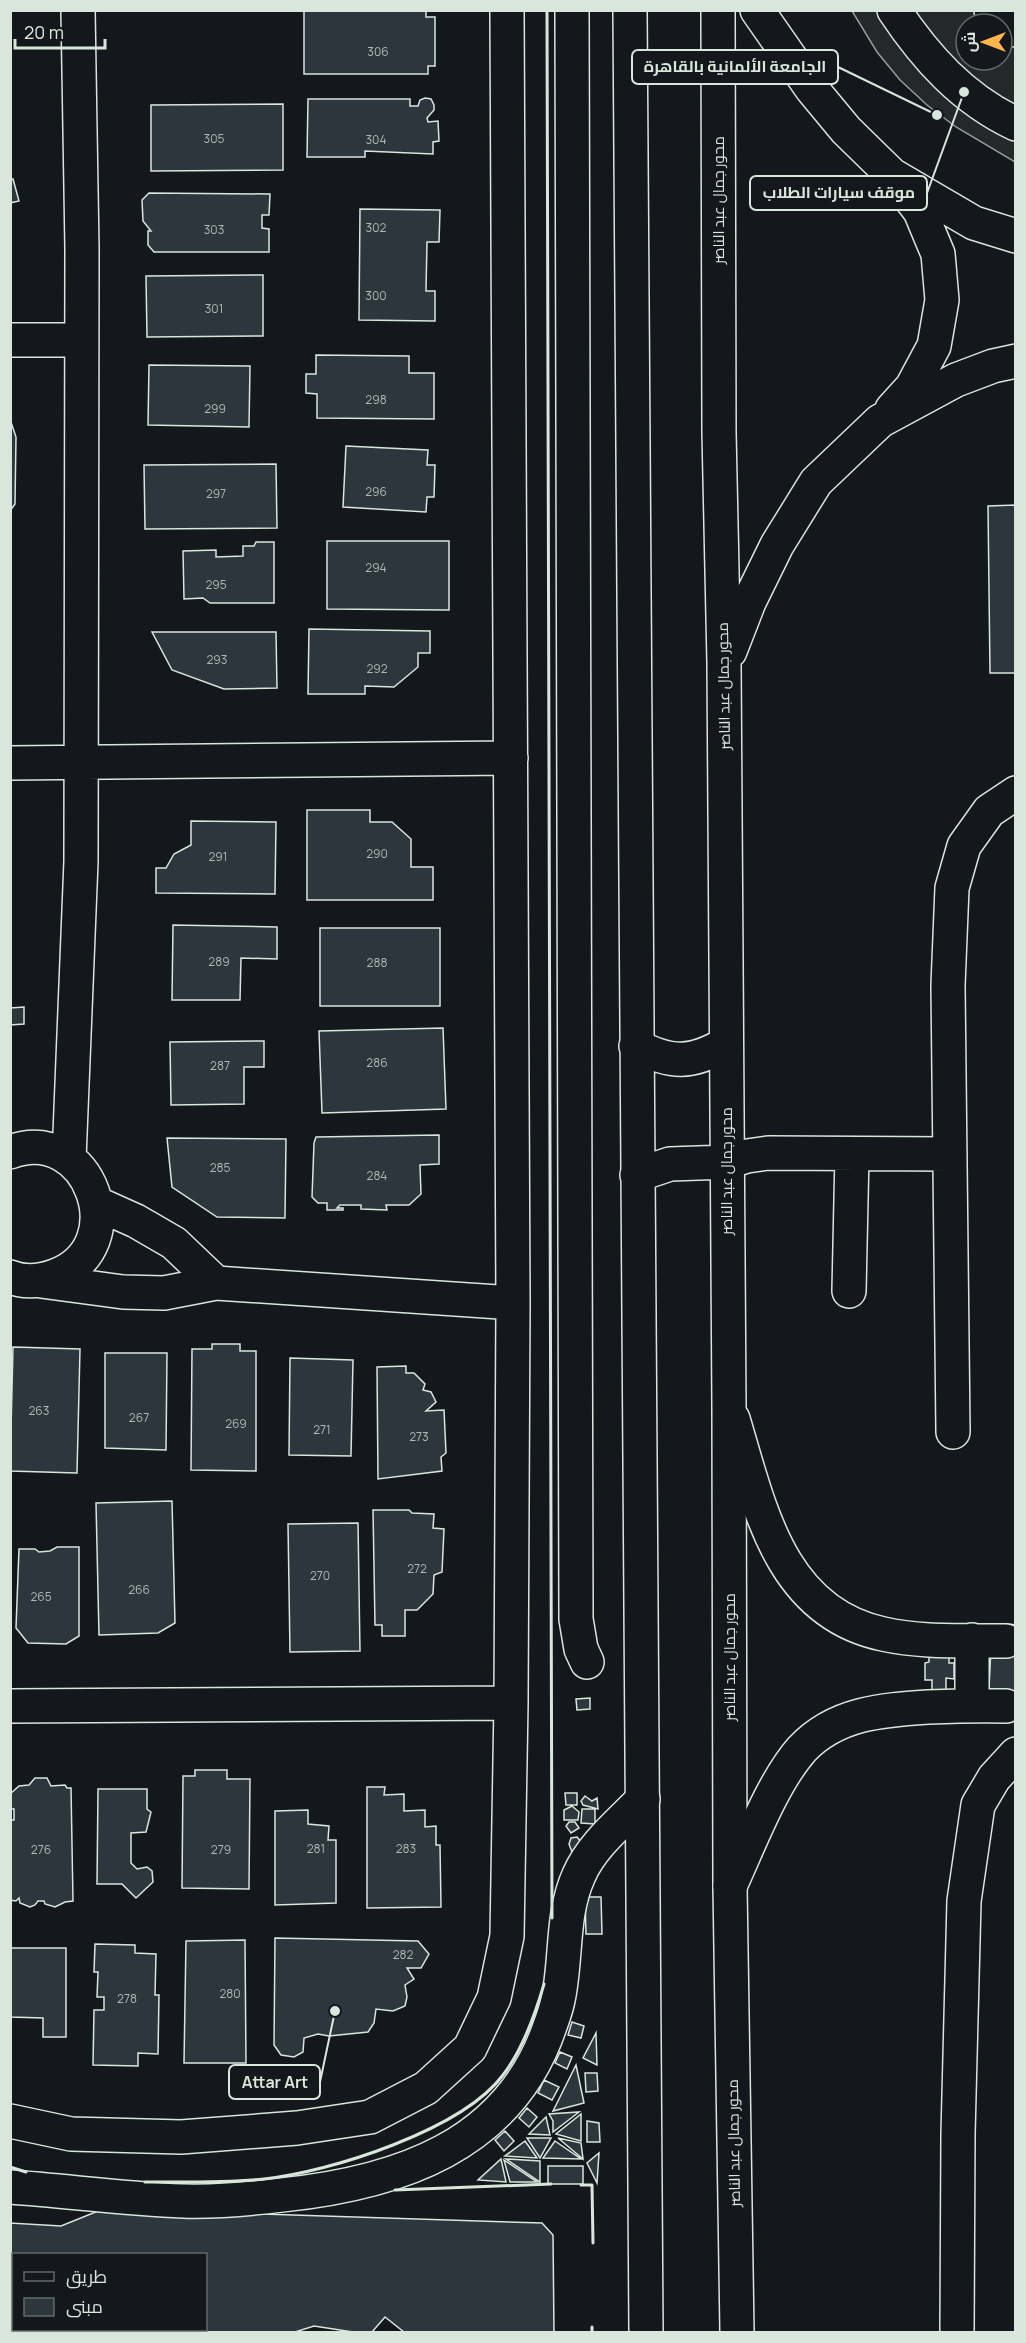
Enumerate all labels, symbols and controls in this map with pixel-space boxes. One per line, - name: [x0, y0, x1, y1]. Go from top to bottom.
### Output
- scale bar: [15, 12, 105, 50]
- north arrow: [954, 12, 1014, 72]
- text: 20 m: [24, 20, 64, 44]
- text: ش: [958, 32, 980, 52]
- house number: 306: [367, 43, 389, 60]
- callout: الجامعة الألمانية بالقاهرة: [632, 50, 838, 84]
- text: الجامعة الألمانية بالقاهرة: [644, 55, 826, 77]
- house number: 305: [204, 130, 225, 147]
- house number: 304: [365, 131, 387, 148]
- street label: محور جمال عبد الناصر: [708, 136, 729, 265]
- callout: موقف سيارات الطلاب: [750, 176, 927, 210]
- text: موقف سيارات الطلاب: [763, 181, 915, 203]
- house number: 302: [366, 219, 387, 236]
- house number: 303: [204, 221, 224, 238]
- house number: 300: [365, 287, 387, 304]
- house number: 301: [205, 300, 223, 317]
- house number: 298: [365, 391, 387, 408]
- house number: 299: [204, 400, 226, 417]
- house number: 296: [365, 483, 387, 500]
- house number: 297: [206, 485, 226, 502]
- house number: 294: [365, 559, 387, 576]
- house number: 295: [205, 576, 227, 593]
- street label: محور جمال عبد الناصر: [712, 622, 735, 751]
- house number: 293: [207, 651, 227, 668]
- house number: 292: [366, 660, 388, 677]
- house number: 290: [366, 845, 388, 862]
- house number: 291: [209, 848, 227, 865]
- house number: 289: [208, 953, 230, 970]
- house number: 288: [367, 954, 387, 971]
- house number: 286: [366, 1054, 388, 1071]
- house number: 287: [210, 1057, 230, 1074]
- street label: محور جمال عبد الناصر: [716, 1107, 737, 1236]
- house number: 285: [210, 1159, 230, 1176]
- house number: 284: [367, 1167, 387, 1184]
- house number: 263: [29, 1402, 49, 1419]
- house number: 267: [129, 1409, 149, 1426]
- house number: 269: [225, 1415, 247, 1432]
- house number: 271: [313, 1421, 331, 1438]
- house number: 273: [409, 1428, 429, 1445]
- house number: 272: [407, 1560, 427, 1577]
- house number: 270: [310, 1567, 330, 1584]
- house number: 266: [128, 1581, 150, 1598]
- house number: 265: [30, 1588, 52, 1605]
- street label: محور جمال عبد الناصر: [719, 1593, 740, 1722]
- house number: 281: [307, 1840, 325, 1857]
- house number: 283: [396, 1840, 416, 1857]
- house number: 276: [31, 1841, 51, 1858]
- house number: 279: [211, 1841, 231, 1858]
- house number: 282: [393, 1946, 413, 1963]
- house number: 280: [219, 1985, 241, 2002]
- house number: 278: [117, 1990, 137, 2007]
- callout: Attar Art: [229, 2065, 320, 2099]
- text: Attar Art: [242, 2071, 308, 2093]
- street label: محور جمال عبد الناصر: [722, 2079, 745, 2208]
- legend: [12, 2253, 207, 2331]
- text: طريق: [66, 2264, 107, 2289]
- text: مبنى: [66, 2294, 103, 2318]

